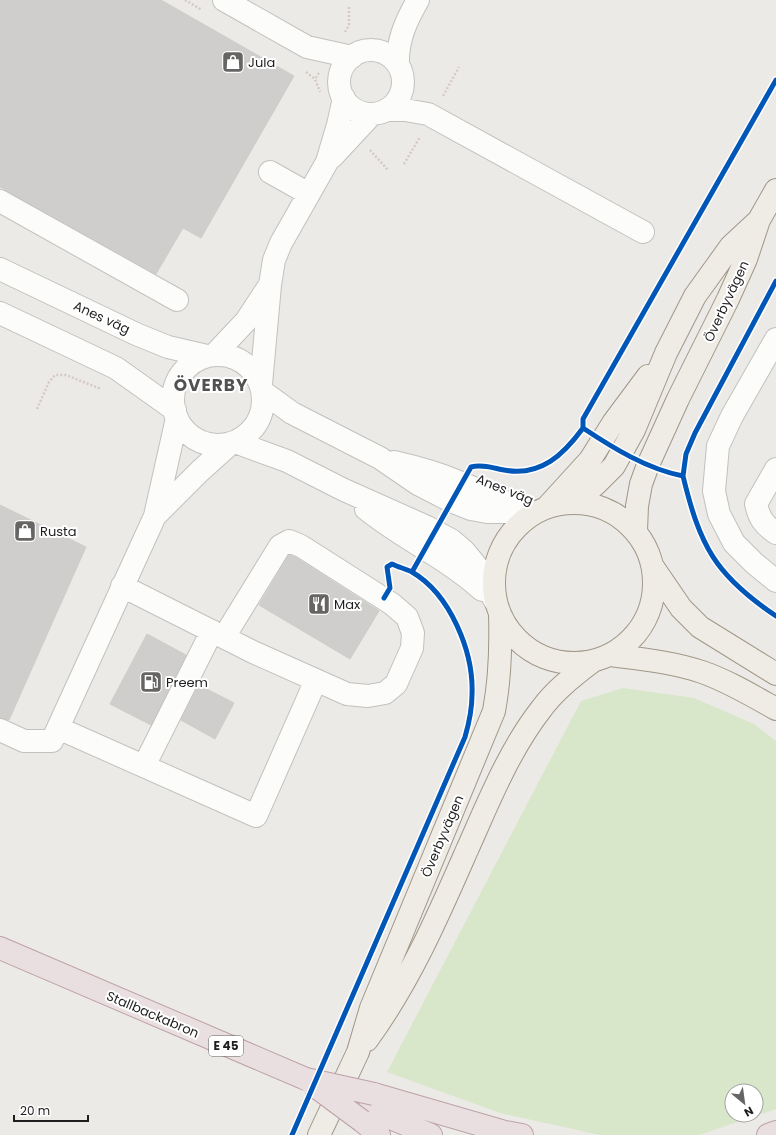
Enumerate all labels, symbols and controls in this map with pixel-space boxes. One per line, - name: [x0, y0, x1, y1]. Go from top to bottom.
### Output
- shop icon: Jula: [220, 49, 246, 75]
- place label: Jula: [248, 53, 275, 72]
- street label: Överbyvägen: [699, 257, 754, 345]
- street label: Anes väg: [70, 296, 133, 339]
- district label: ÖVERBY: [174, 373, 248, 397]
- street label: Anes väg: [473, 469, 536, 510]
- shop icon: Rusta: [12, 518, 38, 544]
- place label: Rusta: [40, 522, 77, 541]
- restaurant icon: Max: [306, 591, 332, 617]
- place label: Max: [334, 595, 361, 614]
- fuel station icon: Preem: [138, 669, 164, 695]
- place label: Preem: [166, 673, 208, 692]
- street label: Överbyvägen: [417, 792, 468, 880]
- street label: Stallbackabron: [104, 986, 202, 1043]
- road number: E 45: [209, 1036, 243, 1056]
- north arrow: [724, 1083, 764, 1123]
- scale bar: [14, 1097, 88, 1123]
- text: 20 m: [20, 1102, 50, 1119]
- text: N: [741, 1103, 756, 1121]

